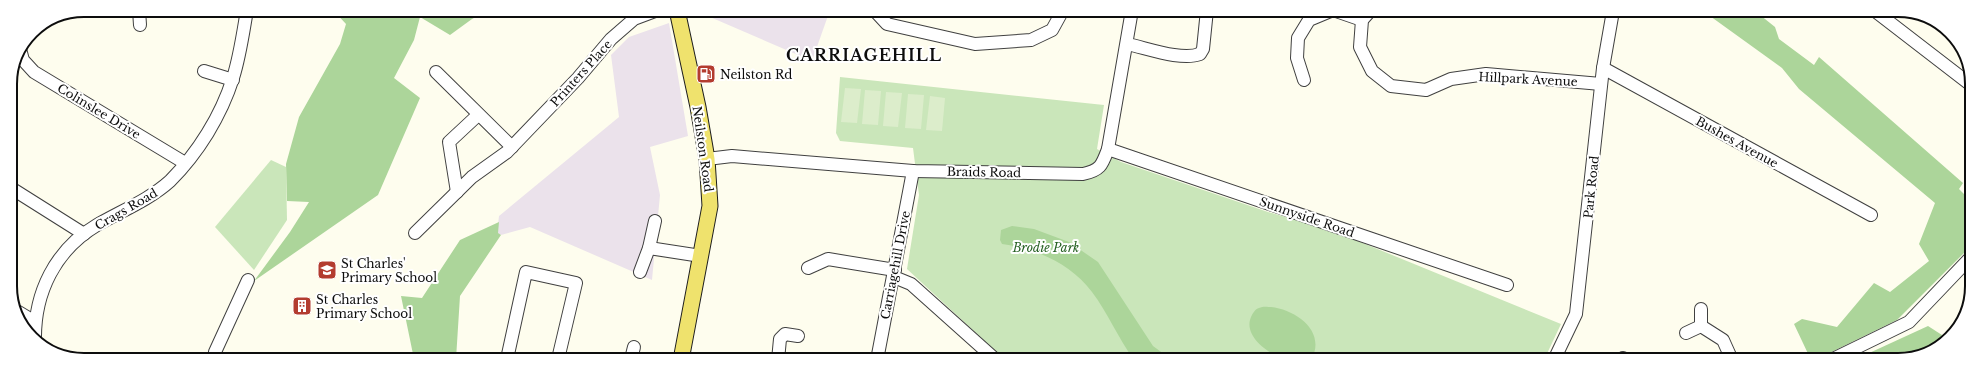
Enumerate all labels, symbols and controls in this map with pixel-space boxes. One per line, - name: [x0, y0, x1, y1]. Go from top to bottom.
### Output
- street label: Printers Place: [547, 37, 615, 109]
- district label: CARRIAGEHILL: [786, 45, 942, 65]
- fuel station icon: Neilston Rd: [695, 63, 717, 85]
- place label: Neilston Rd: [720, 67, 792, 82]
- street label: Hillpark Avenue: [1478, 69, 1578, 89]
- street label: Colinslee Drive: [55, 80, 143, 142]
- street label: Neilston Road: [690, 105, 716, 193]
- street label: Bushes Avenue: [1693, 113, 1781, 171]
- street label: Park Road: [1580, 155, 1602, 219]
- street label: Braids Road: [947, 164, 1021, 180]
- street label: Crags Road: [92, 185, 160, 233]
- street label: Sunnyside Road: [1258, 194, 1356, 240]
- street label: Carriagehill Drive: [877, 209, 913, 321]
- park label: Brodie Park: [1012, 240, 1079, 255]
- place label: St Charles' Primary School: [341, 256, 437, 285]
- school or university icon: St Charles' Primary School: [316, 259, 338, 281]
- place label: St Charles Primary School: [316, 292, 412, 321]
- building icon: St Charles Primary School: [291, 295, 313, 317]

